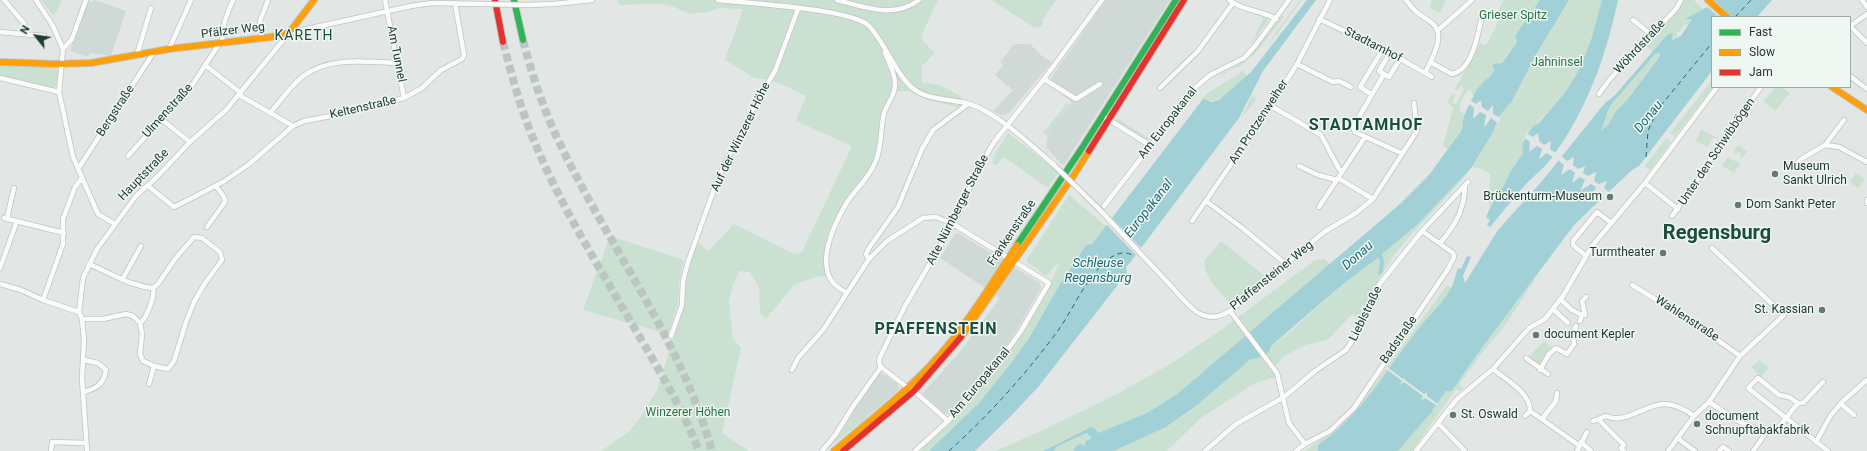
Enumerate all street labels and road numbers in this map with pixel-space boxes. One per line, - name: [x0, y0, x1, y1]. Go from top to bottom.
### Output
- street label: Wöhrdstraße: [1611, 17, 1669, 77]
- street label: Pfälzer Weg: [200, 20, 266, 42]
- street label: Stadtamhof: [1342, 24, 1404, 66]
- street label: Am Tunnel: [383, 25, 409, 83]
- street label: Am Protzenweiher: [1226, 77, 1292, 167]
- street label: Auf der Winzerer Höhe: [708, 80, 774, 194]
- street label: Ulmenstraße: [140, 81, 196, 141]
- street label: Bergstraße: [94, 83, 138, 139]
- street label: Am Europakanal: [1135, 84, 1201, 162]
- street label: Keltenstraße: [328, 93, 398, 123]
- street label: Unter den Schwibbögen: [1676, 96, 1758, 208]
- street label: Hauptstraße: [116, 146, 172, 204]
- street label: Alte Nürnberger Straße: [924, 152, 992, 268]
- street label: Frankenstraße: [985, 197, 1039, 269]
- street label: Pfaffensteiner Weg: [1228, 238, 1316, 314]
- street label: Lieblstraße: [1347, 284, 1385, 344]
- street label: Wahlenstraße: [1652, 293, 1722, 345]
- street label: Badstraße: [1377, 313, 1421, 367]
- street label: Am Europakanal: [946, 345, 1014, 421]

